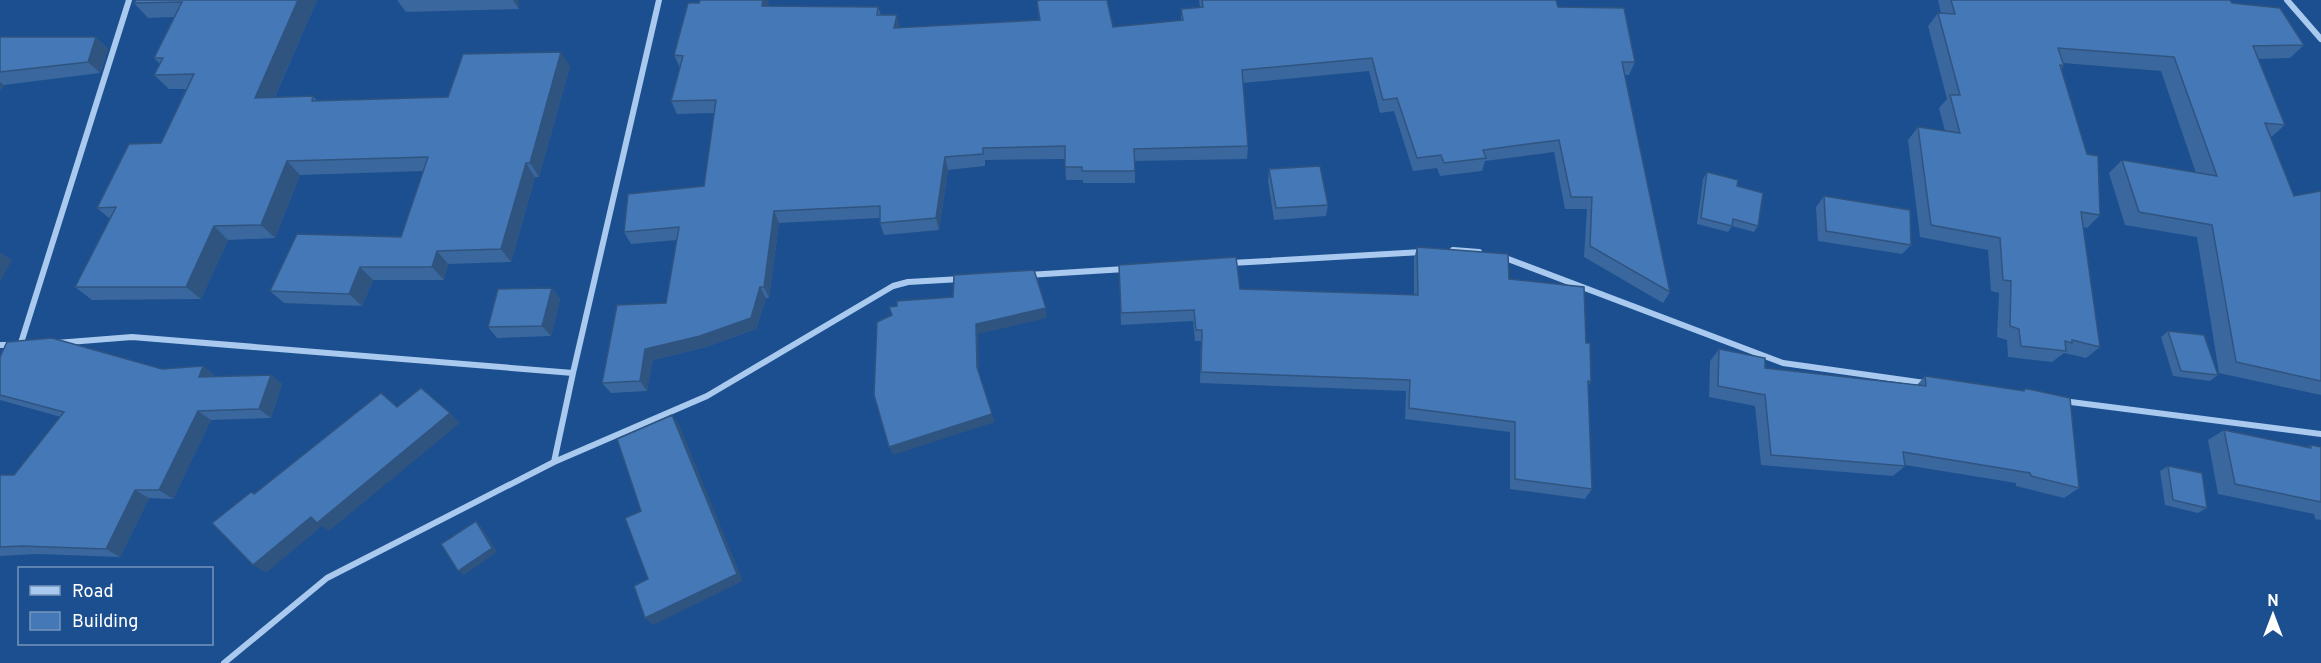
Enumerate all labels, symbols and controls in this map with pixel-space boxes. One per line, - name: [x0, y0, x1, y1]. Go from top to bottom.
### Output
- legend: [18, 567, 213, 645]
- text: Road: [72, 581, 114, 604]
- north arrow: [2243, 585, 2303, 645]
- text: N: [2267, 592, 2279, 612]
- text: Building: [72, 611, 138, 634]

